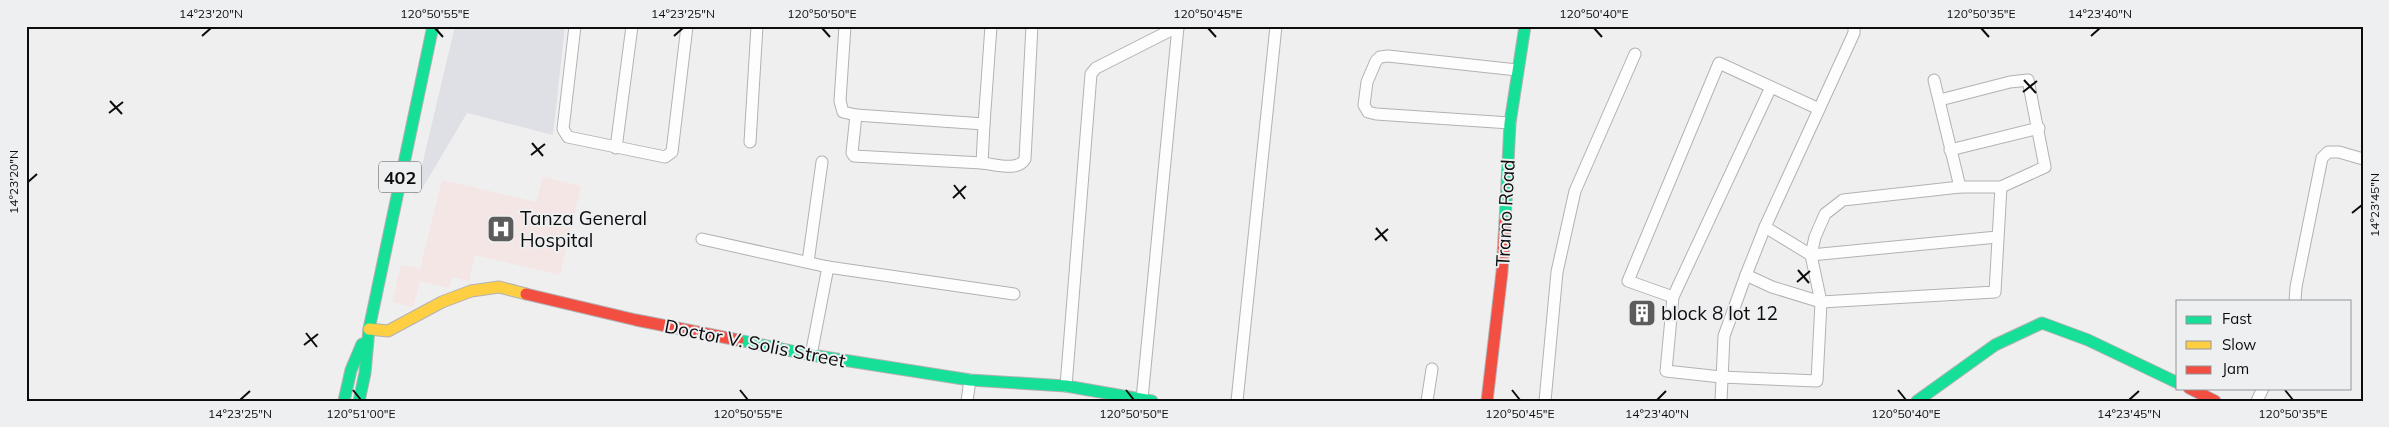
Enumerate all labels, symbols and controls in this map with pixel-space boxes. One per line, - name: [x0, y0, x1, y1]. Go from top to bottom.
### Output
- text: 14°23'20"N: [179, 6, 243, 21]
- text: 120°50'55"E: [400, 6, 470, 21]
- text: 14°23'25"N: [651, 6, 715, 21]
- text: 120°50'50"E: [787, 6, 857, 21]
- text: 120°50'45"E: [1173, 6, 1243, 21]
- text: 120°50'40"E: [1559, 6, 1629, 21]
- text: 120°50'35"E: [1946, 6, 2016, 21]
- text: 14°23'40"N: [2068, 6, 2132, 21]
- text: 14°23'20"N: [6, 150, 21, 214]
- street label: Tramo Road: [1490, 159, 1520, 267]
- road number: 402: [379, 162, 421, 192]
- text: 14°23'45"N: [2367, 173, 2382, 237]
- place label: Tanza General Hospital: [520, 206, 647, 252]
- hospital icon: Tanza General Hospital: [486, 214, 516, 244]
- building icon: block 8 lot 12: [1627, 298, 1657, 328]
- legend: [2176, 300, 2352, 390]
- place label: block 8 lot 12: [1661, 301, 1778, 325]
- text: Fast: [2222, 309, 2252, 328]
- street label: Doctor V. Solis Street: [662, 314, 848, 372]
- text: Slow: [2222, 335, 2256, 354]
- text: Jam: [2222, 359, 2249, 378]
- text: 14°23'25"N: [208, 406, 272, 421]
- text: 120°51'00"E: [326, 406, 396, 421]
- text: 120°50'55"E: [713, 406, 783, 421]
- text: 120°50'50"E: [1099, 406, 1169, 421]
- text: 120°50'45"E: [1485, 406, 1555, 421]
- text: 14°23'40"N: [1625, 406, 1689, 421]
- text: 120°50'40"E: [1871, 406, 1941, 421]
- text: 14°23'45"N: [2097, 406, 2161, 421]
- text: 120°50'35"E: [2258, 406, 2328, 421]

